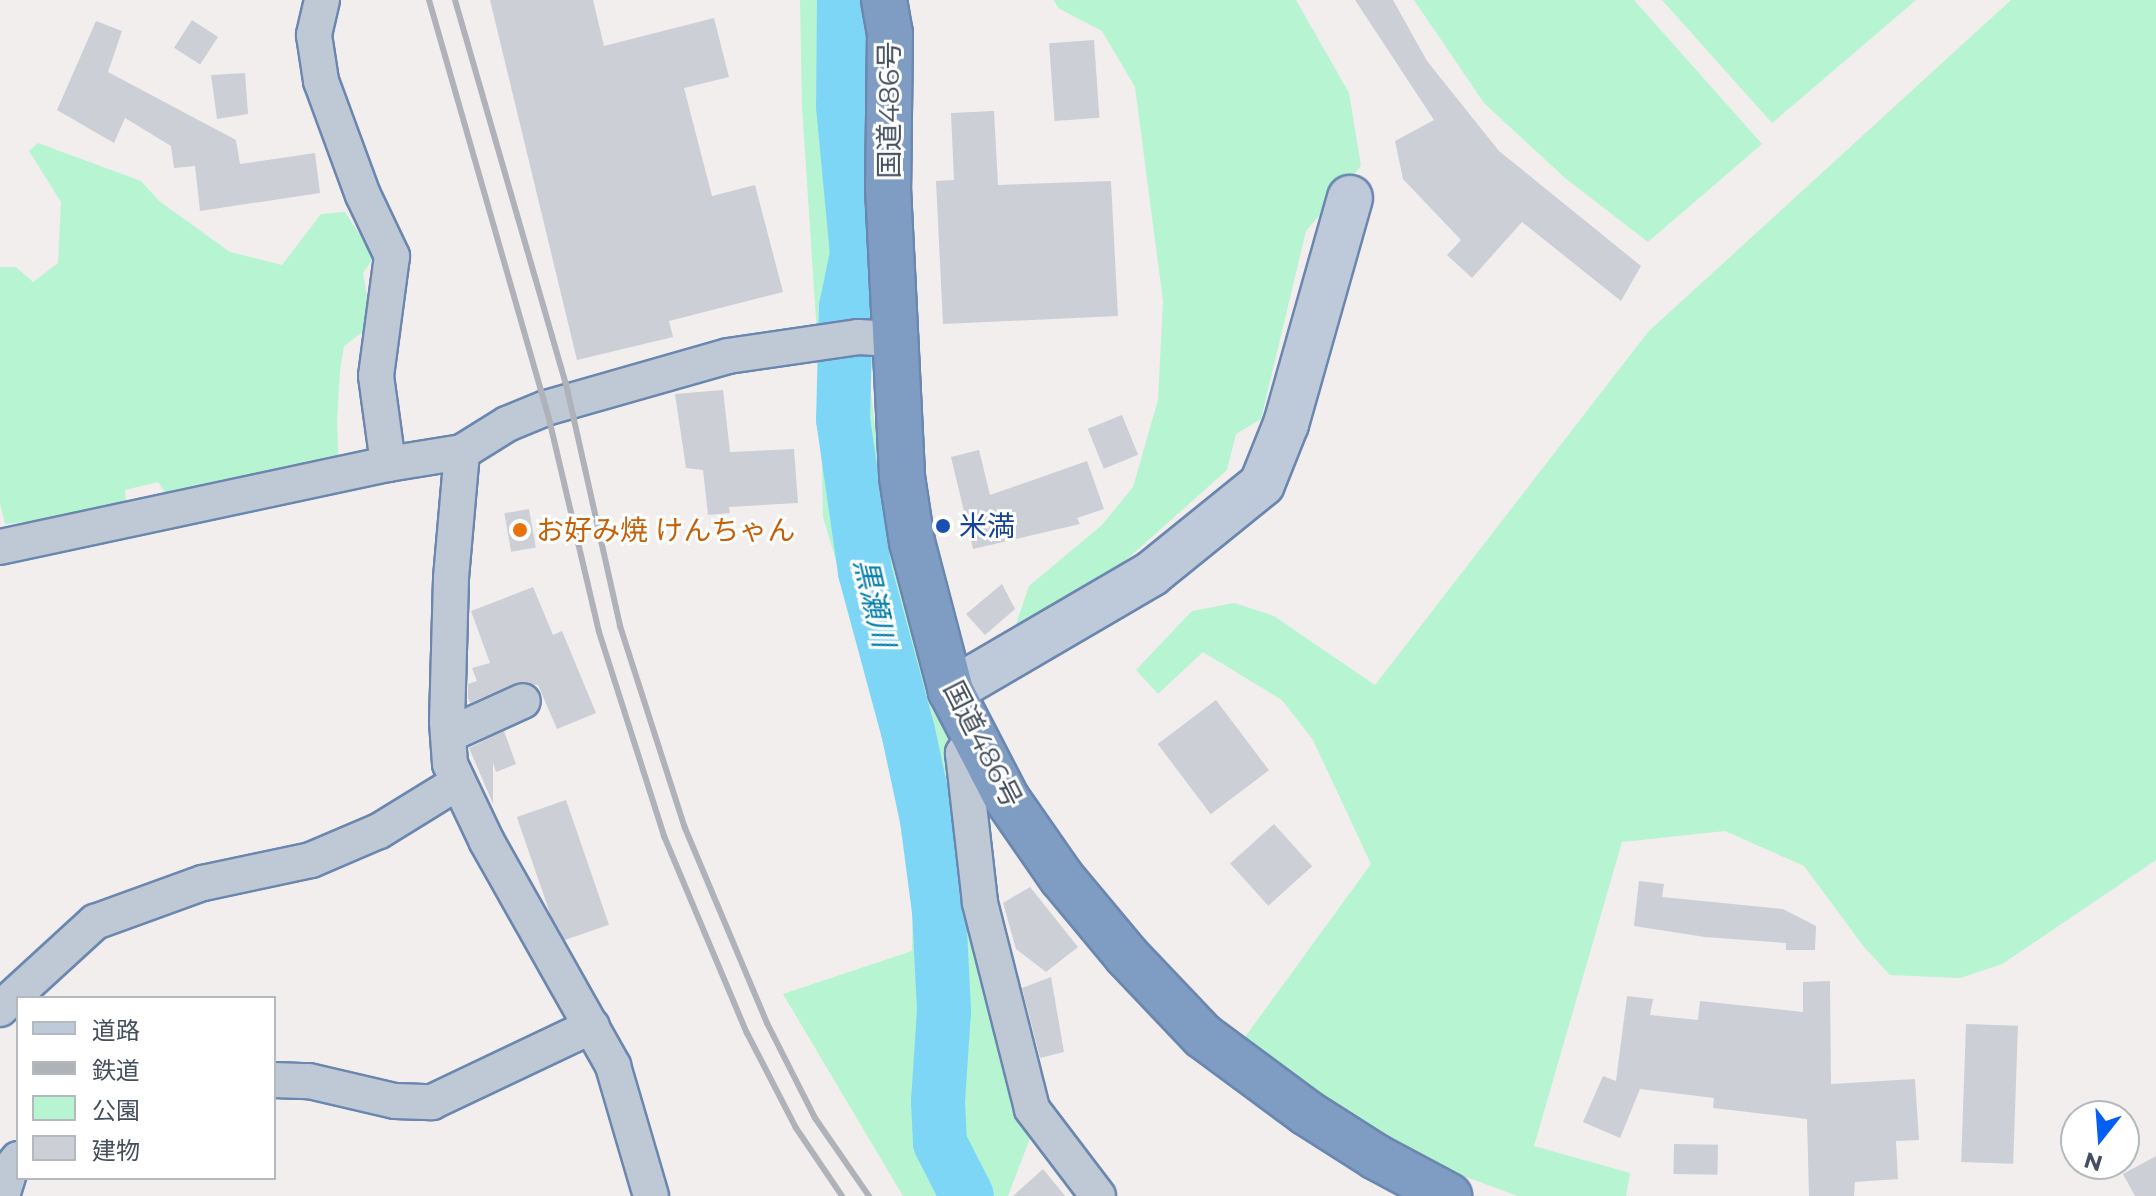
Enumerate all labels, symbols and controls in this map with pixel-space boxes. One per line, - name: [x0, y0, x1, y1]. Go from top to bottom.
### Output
- street label: 国道486号: [872, 41, 906, 179]
- place label: 米満: [959, 509, 1015, 543]
- place label: お好み焼 けんちゃん: [536, 513, 795, 547]
- marker: 米満: [934, 517, 952, 535]
- marker: お好み焼 けんちゃん: [511, 521, 529, 539]
- water label: 黒瀬川: [846, 555, 902, 651]
- street label: 国道486号: [937, 675, 1029, 813]
- legend: [16, 996, 276, 1180]
- text: 道路: [92, 1016, 140, 1045]
- text: 鉄道: [92, 1056, 140, 1085]
- text: 公園: [92, 1096, 140, 1125]
- north arrow: [2060, 1100, 2140, 1180]
- text: 建物: [92, 1136, 140, 1165]
- text: N: [2081, 1146, 2106, 1177]

